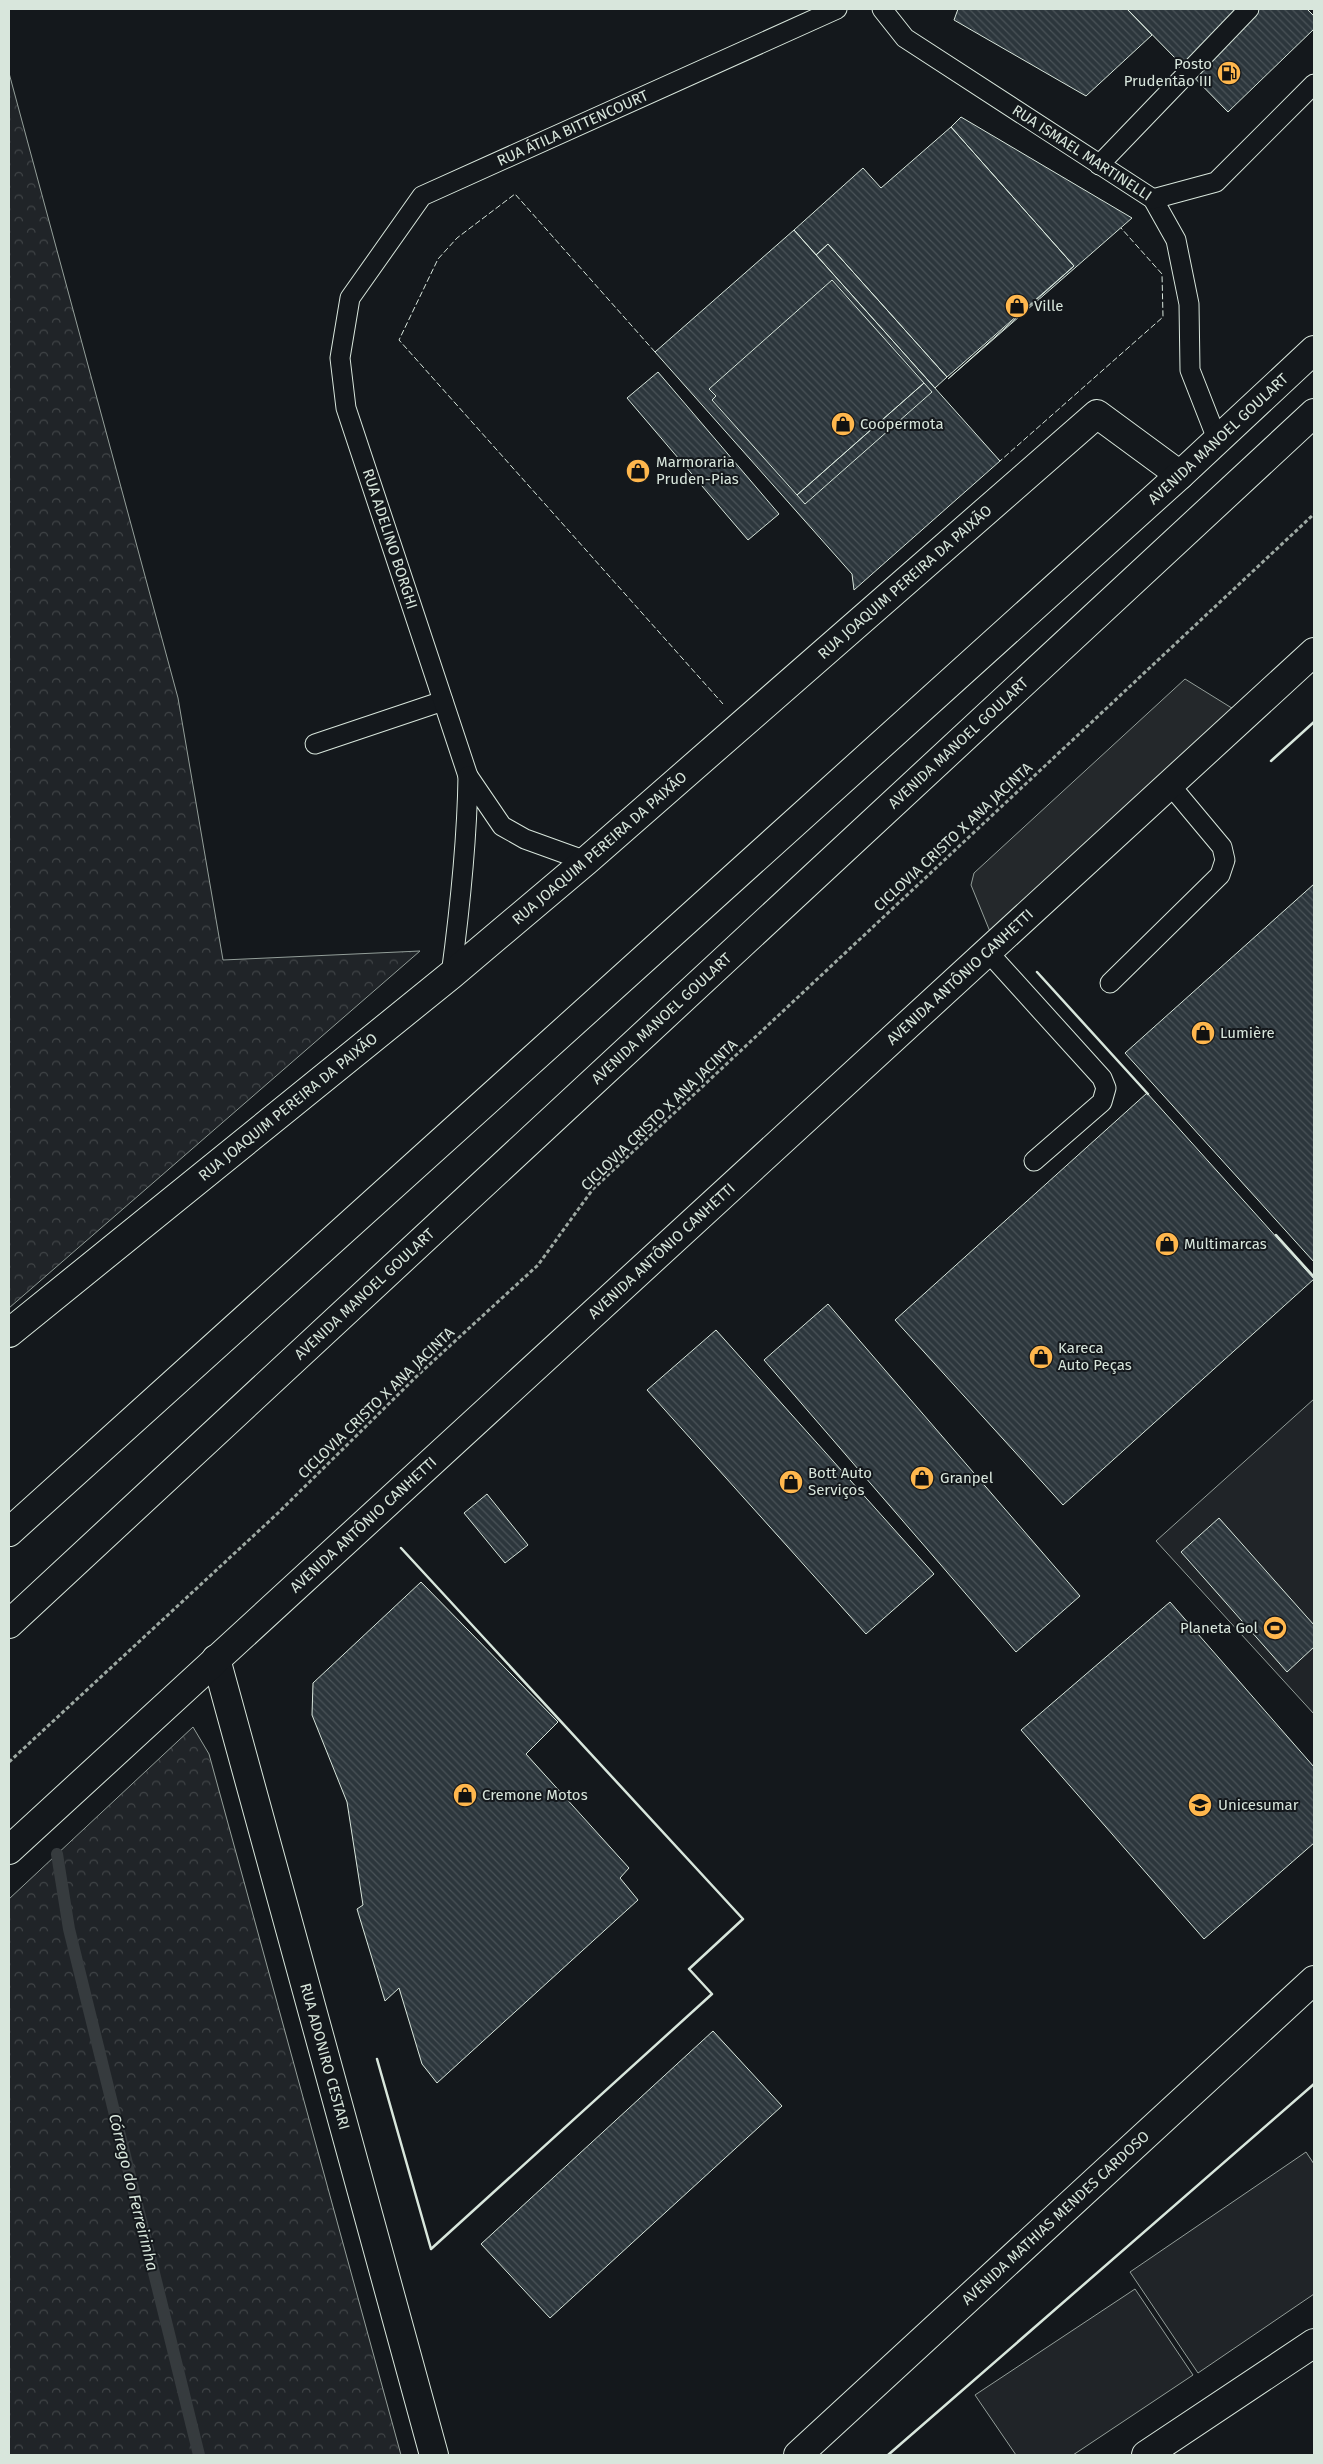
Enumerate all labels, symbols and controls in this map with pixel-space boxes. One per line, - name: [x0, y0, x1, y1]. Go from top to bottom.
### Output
- place label: Posto Prudentão III: [1124, 55, 1212, 90]
- fuel station icon: Posto Prudentão III: [1216, 60, 1242, 86]
- street label: RUA ÁTILA BITTENCOURT: [494, 86, 651, 170]
- street label: RUA ISMAEL MARTINELLI: [1009, 101, 1155, 205]
- shop icon: Ville: [1004, 293, 1030, 319]
- place label: Ville: [1034, 297, 1063, 315]
- street label: AVENIDA MANOEL GOULART: [1144, 370, 1292, 508]
- shop icon: Coopermota: [830, 411, 856, 437]
- place label: Coopermota: [860, 415, 944, 433]
- place label: Marmoraria Pruden-Pias: [656, 453, 739, 488]
- shop icon: Marmoraria Pruden-Pias: [625, 458, 651, 484]
- street label: RUA ADELINO BORGHI: [359, 466, 421, 612]
- street label: RUA JOAQUIM PEREIRA DA PAIXÃO: [814, 501, 995, 663]
- street label: AVENIDA MANOEL GOULART: [885, 674, 1032, 812]
- street label: CICLOVIA CRISTO X ANA JACINTA: [870, 758, 1036, 915]
- street label: RUA JOAQUIM PEREIRA DA PAIXÃO: [508, 768, 691, 928]
- street label: AVENIDA ANTÔNIO CANHETTI: [883, 905, 1037, 1049]
- street label: AVENIDA MANOEL GOULART: [588, 949, 735, 1088]
- shop icon: Lumière: [1190, 1020, 1216, 1046]
- place label: Lumière: [1220, 1024, 1275, 1042]
- street label: RUA JOAQUIM PEREIRA DA PAIXÃO: [195, 1029, 381, 1185]
- street label: CICLOVIA CRISTO X ANA JACINTA: [577, 1035, 741, 1194]
- street label: AVENIDA ANTÔNIO CANHETTI: [585, 1179, 739, 1323]
- street label: AVENIDA MANOEL GOULART: [291, 1225, 438, 1363]
- shop icon: Multimarcas: [1154, 1231, 1180, 1257]
- place label: Multimarcas: [1184, 1235, 1267, 1253]
- street label: CICLOVIA CRISTO X ANA JACINTA: [294, 1323, 458, 1482]
- place label: Kareca Auto Peças: [1058, 1339, 1132, 1374]
- shop icon: Kareca Auto Peças: [1028, 1344, 1054, 1370]
- street label: AVENIDA ANTÔNIO CANHETTI: [286, 1453, 440, 1596]
- place label: Bott Auto Serviços: [808, 1464, 872, 1499]
- shop icon: Granpel: [909, 1465, 935, 1491]
- shop icon: Bott Auto Serviços: [778, 1469, 804, 1495]
- place label: Granpel: [940, 1469, 994, 1487]
- sports icon: Planeta Gol: [1262, 1615, 1288, 1641]
- place label: Planeta Gol: [1180, 1619, 1259, 1637]
- shop icon: Cremone Motos: [452, 1782, 478, 1808]
- place label: Cremone Motos: [482, 1786, 588, 1804]
- school or university icon: Unicesumar: [1187, 1792, 1213, 1818]
- place label: Unicesumar: [1218, 1796, 1299, 1814]
- street label: RUA ADONIRO CESTARI: [296, 1981, 353, 2132]
- water label: Córrego do Ferreirinha: [105, 2112, 162, 2273]
- street label: AVENIDA MATHIAS MENDES CARDOSO: [958, 2127, 1153, 2309]

